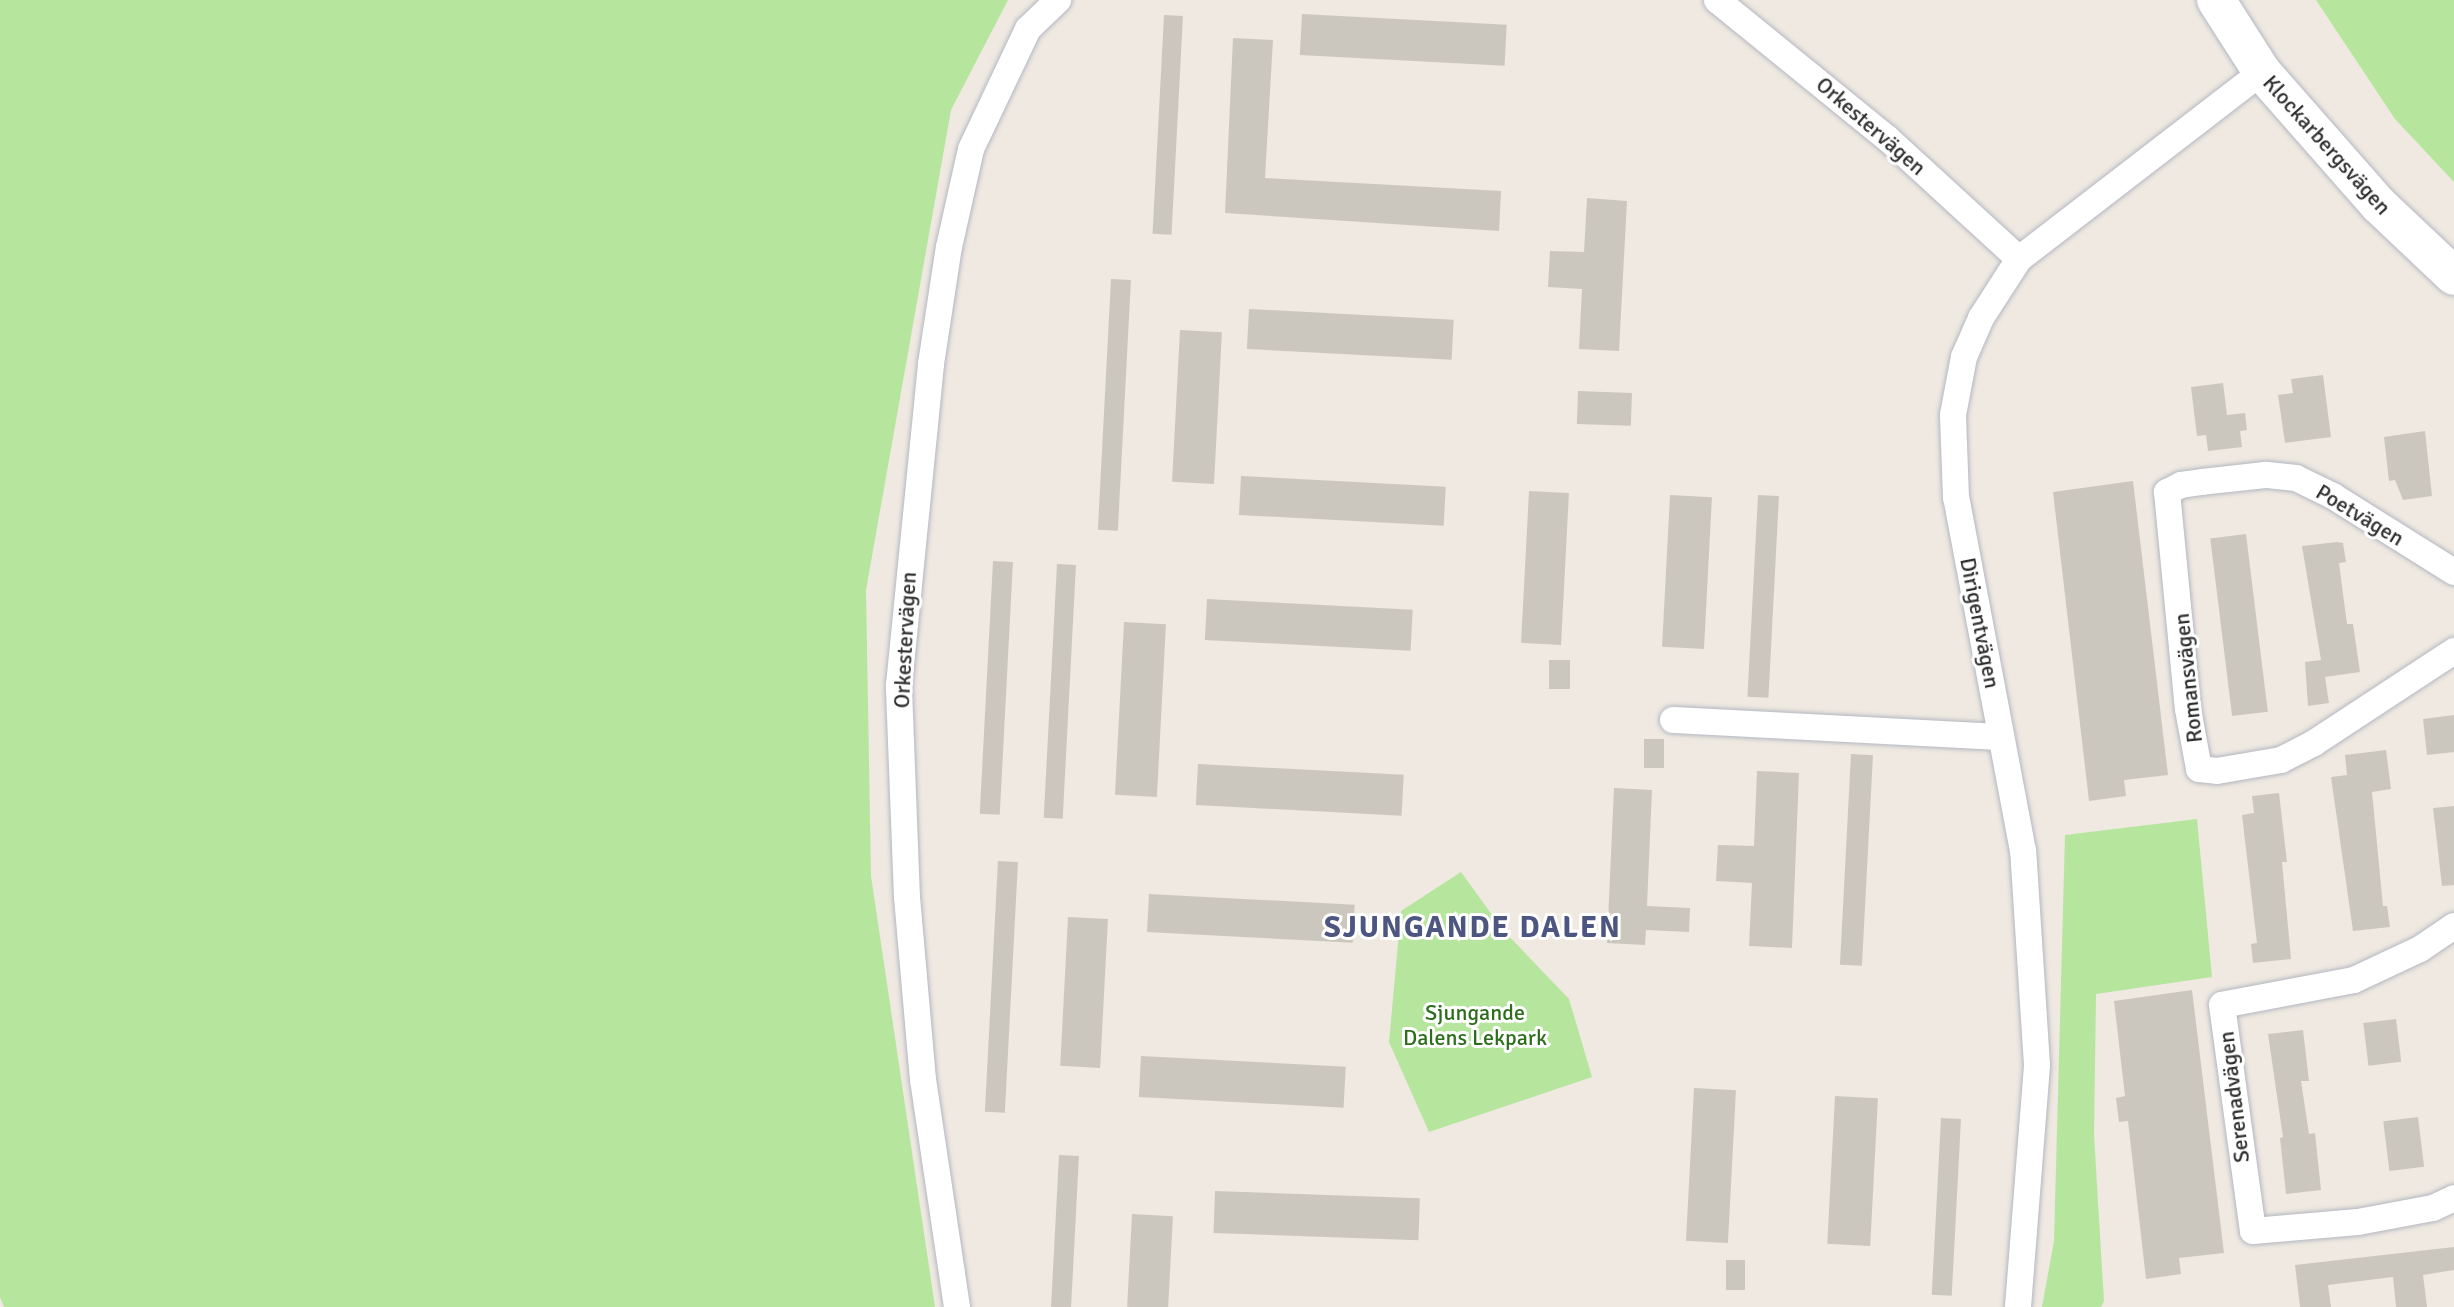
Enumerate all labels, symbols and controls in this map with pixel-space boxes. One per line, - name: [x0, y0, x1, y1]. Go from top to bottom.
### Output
- street label: Klockarbergsvägen: [2257, 70, 2397, 220]
- street label: Orkestervägen: [1811, 71, 1931, 181]
- street label: Poetvägen: [2311, 478, 2409, 552]
- street label: Dirigentvägen: [1954, 555, 2006, 691]
- street label: Orkestervägen: [888, 571, 922, 709]
- street label: Romansvägen: [2168, 612, 2208, 744]
- district label: SJUNGANDE DALEN: [1324, 910, 1622, 946]
- park label: Sjungande Dalens Lekpark: [1403, 999, 1547, 1050]
- street label: Serenadvägen: [2213, 1030, 2255, 1164]

